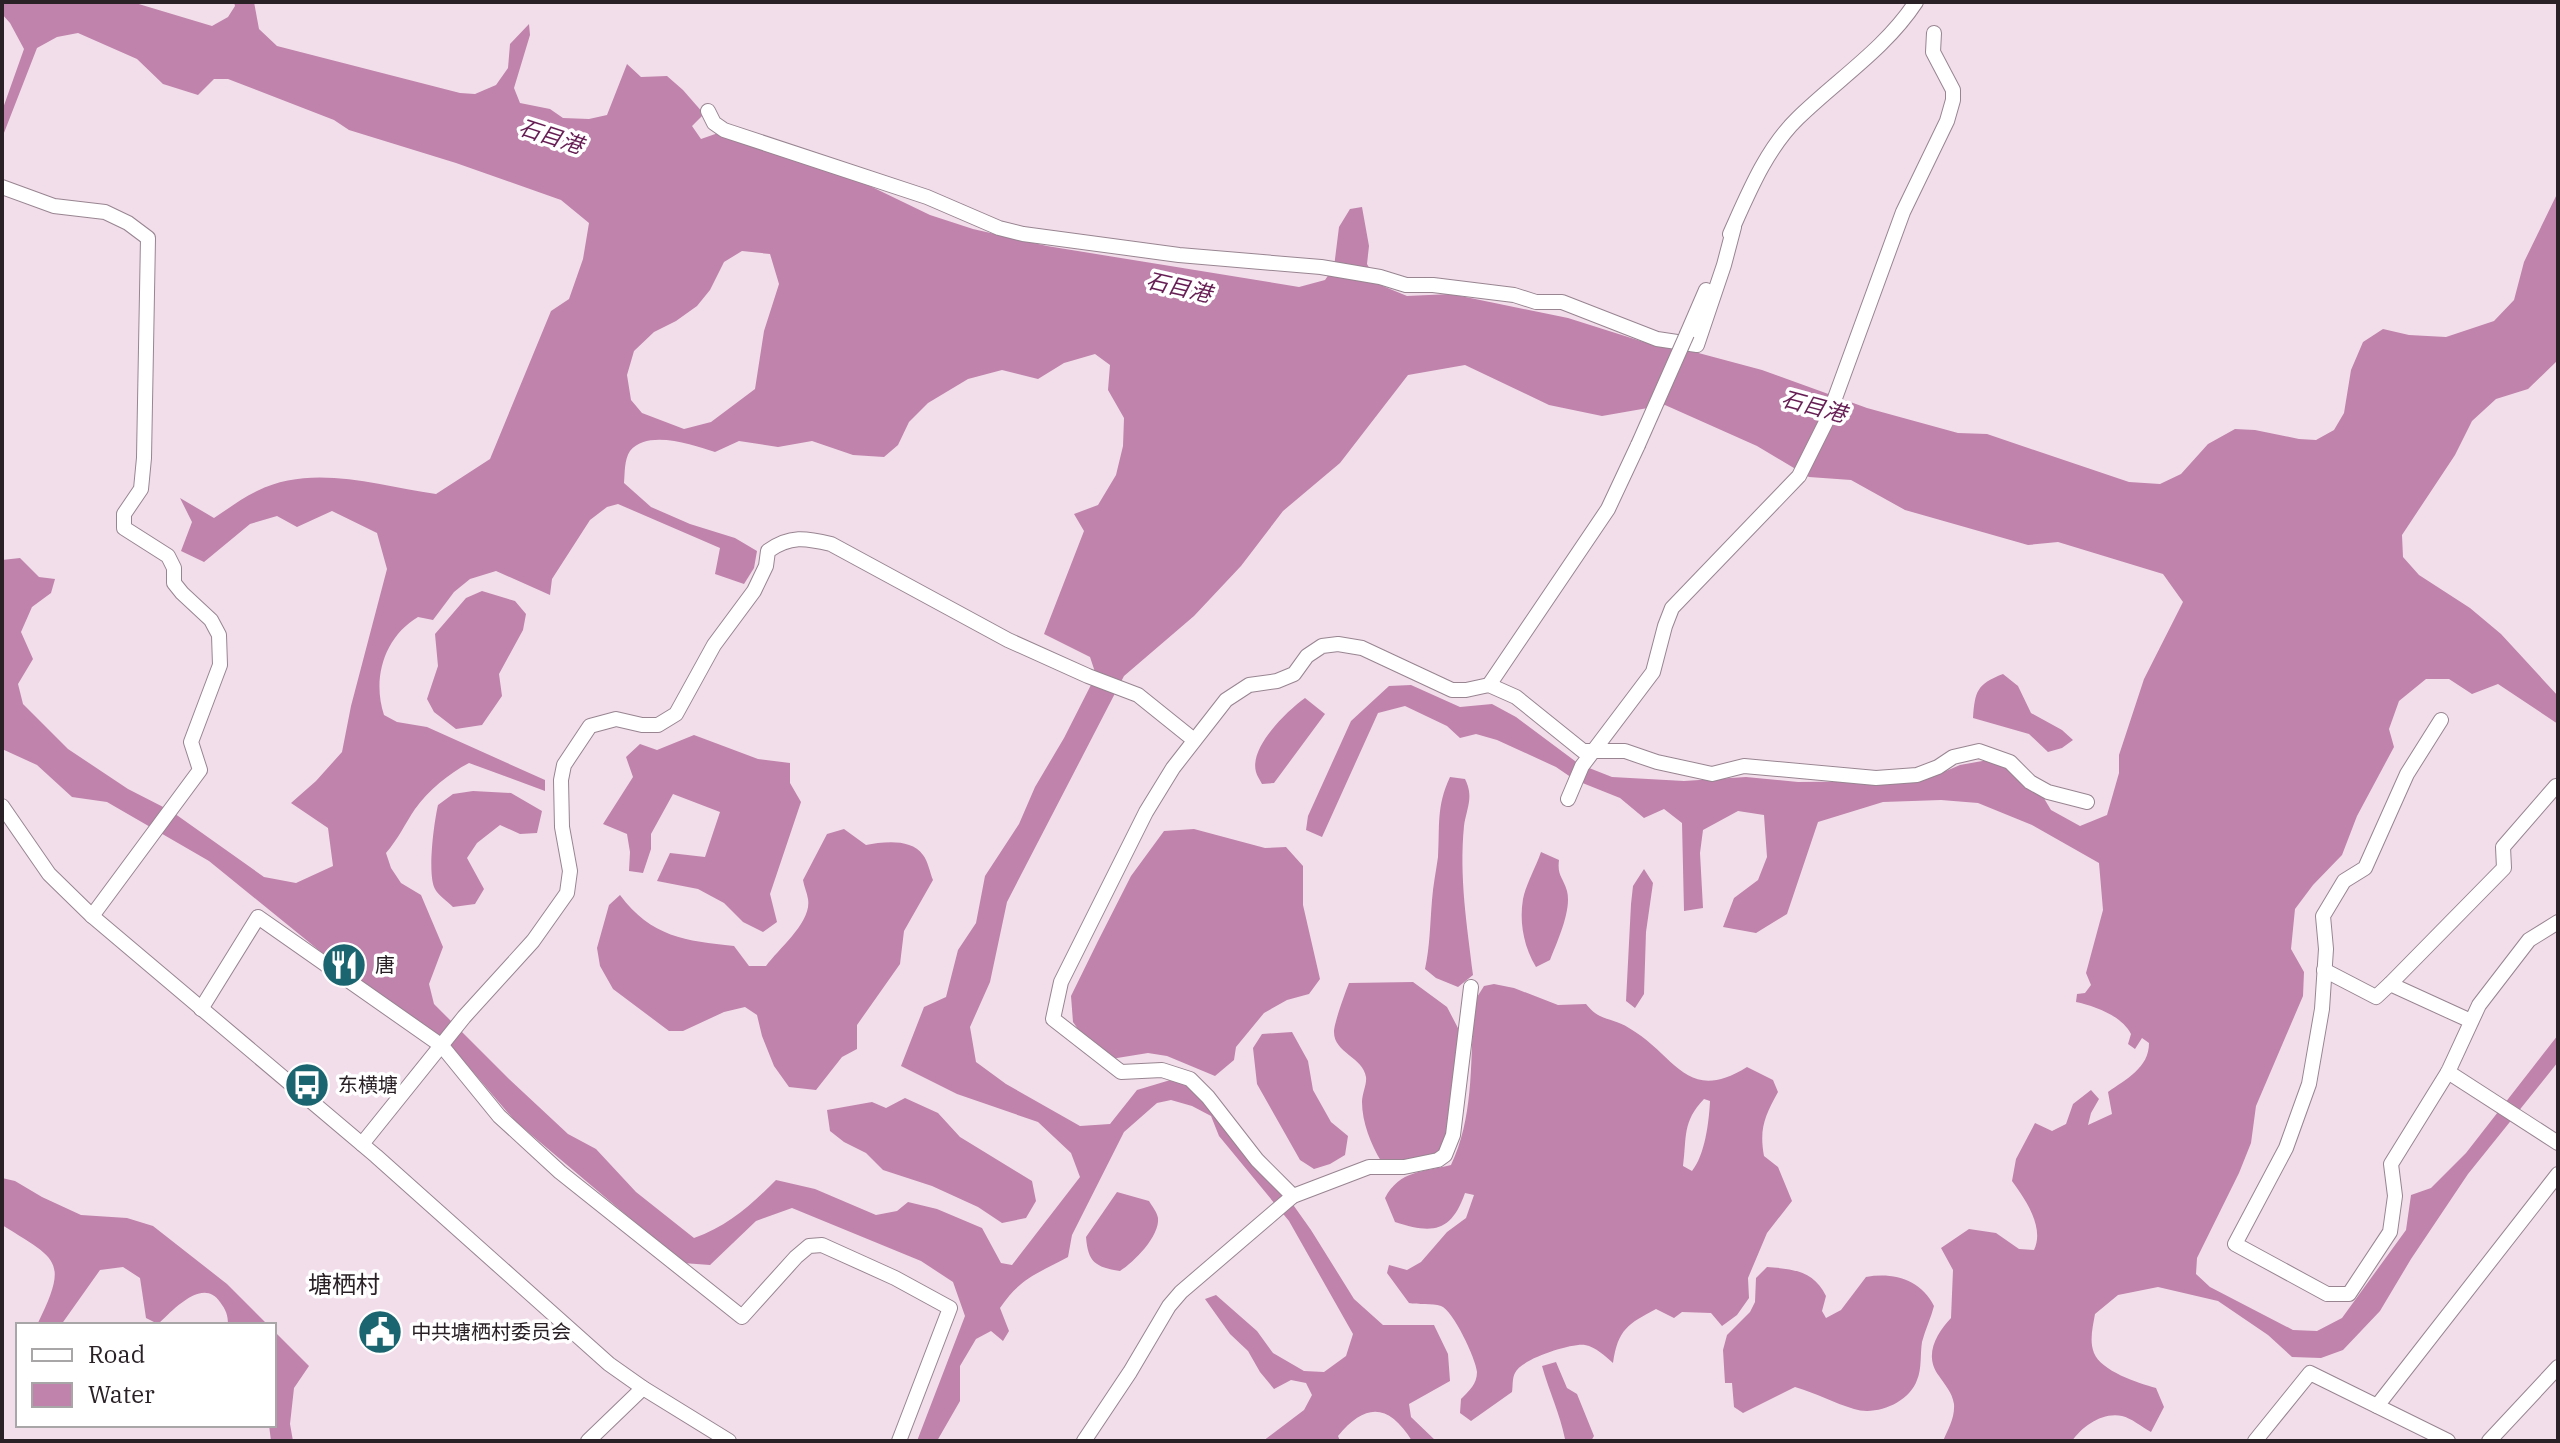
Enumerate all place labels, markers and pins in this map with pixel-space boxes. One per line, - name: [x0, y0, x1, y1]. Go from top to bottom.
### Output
- restaurant icon: 唐: [320, 941, 368, 989]
- place label: 唐: [375, 951, 395, 978]
- bus stop icon: 东横塘: [283, 1061, 331, 1109]
- place label: 东横塘: [338, 1071, 398, 1098]
- public building icon: 中共塘栖村委员会: [356, 1308, 404, 1356]
- place label: 中共塘栖村委员会: [411, 1318, 571, 1345]

